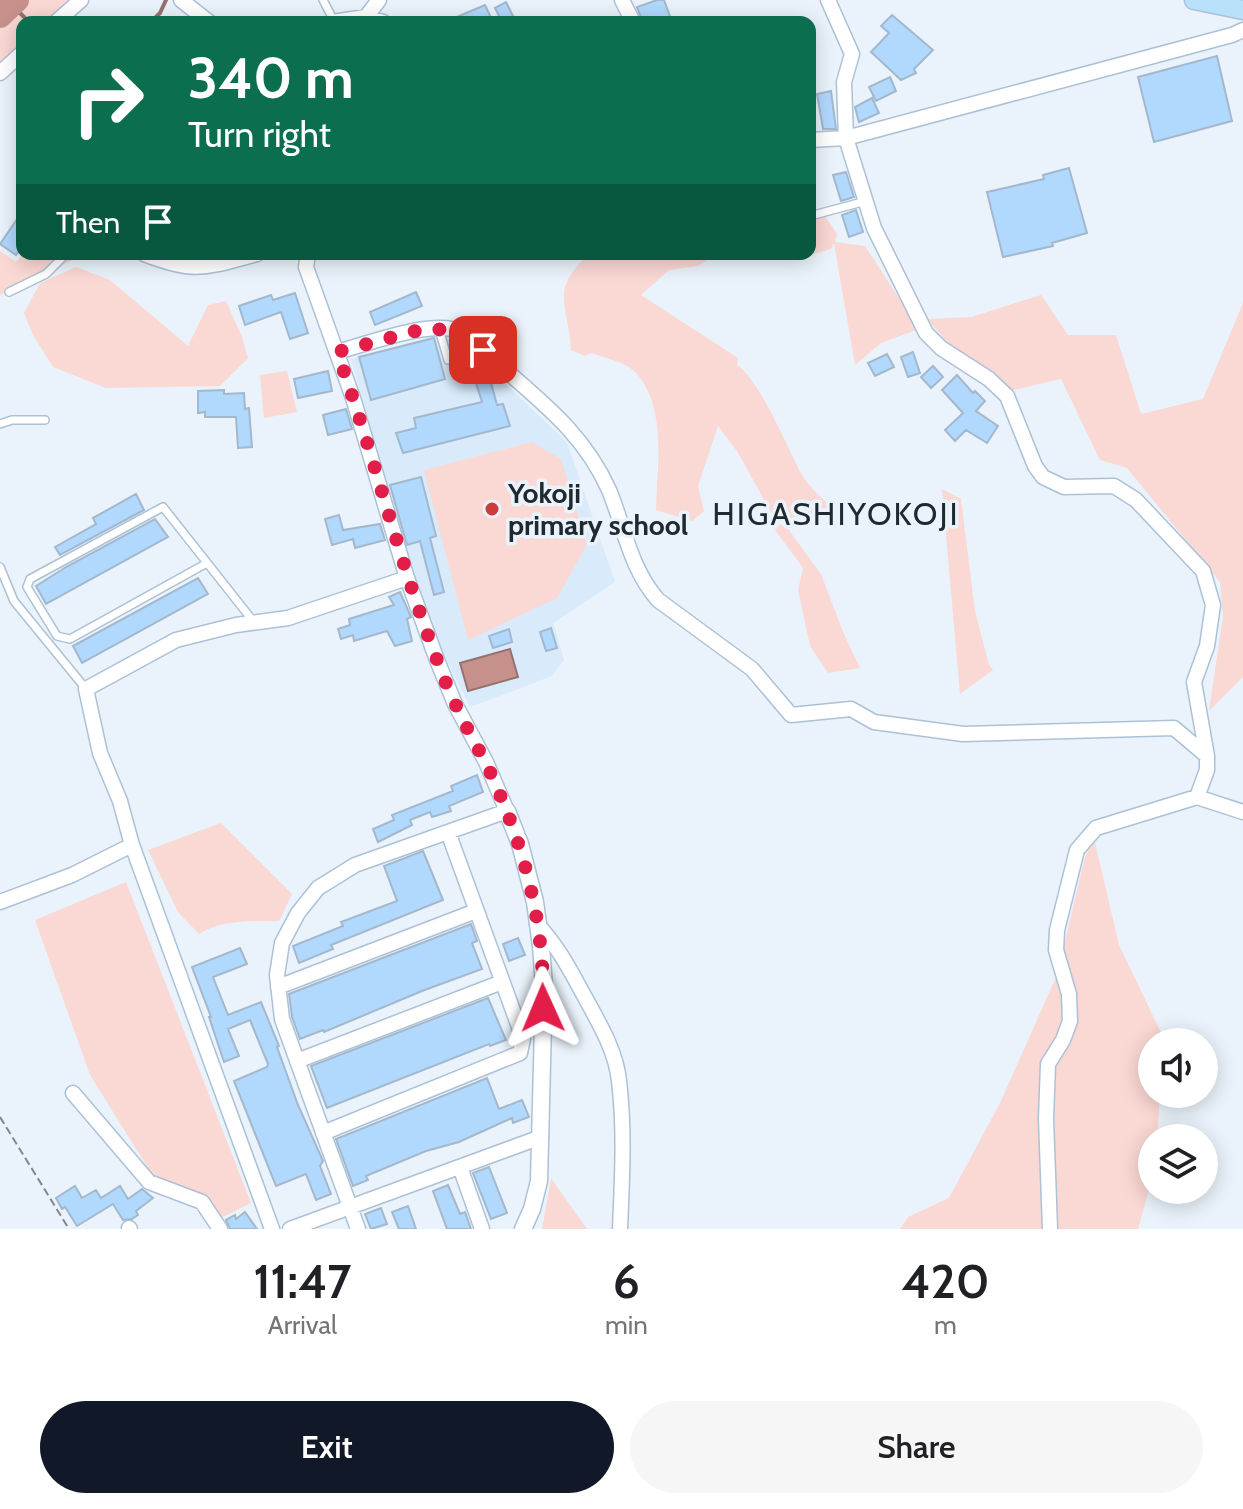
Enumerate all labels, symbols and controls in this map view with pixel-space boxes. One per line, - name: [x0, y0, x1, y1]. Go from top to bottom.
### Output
- text: 340 m: [188, 44, 354, 112]
- icon: right: [56, 48, 160, 152]
- text: Turn right: [188, 112, 331, 156]
- icon: arrive: [136, 200, 180, 244]
- text: Then: [56, 204, 120, 241]
- pin: [449, 316, 517, 384]
- icon: arrive: [461, 328, 505, 372]
- place label: Yokoji primary school: [507, 476, 688, 542]
- district label: HIGASHIYOKOJI: [712, 494, 960, 533]
- marker: Yokoji primary school: [483, 500, 501, 518]
- position arrow: [501, 966, 585, 1050]
- map controls: [1138, 1028, 1218, 1204]
- button: sound: [1138, 1028, 1218, 1108]
- button: layers: [1138, 1124, 1218, 1204]
- text: 11:47: [254, 1252, 351, 1310]
- text: 6: [613, 1252, 640, 1310]
- text: 420: [901, 1252, 989, 1310]
- text: Arrival: [268, 1309, 337, 1341]
- text: min: [605, 1309, 648, 1341]
- text: m: [934, 1309, 957, 1341]
- button: Exit: [40, 1401, 614, 1493]
- button: Share: [630, 1401, 1203, 1493]

